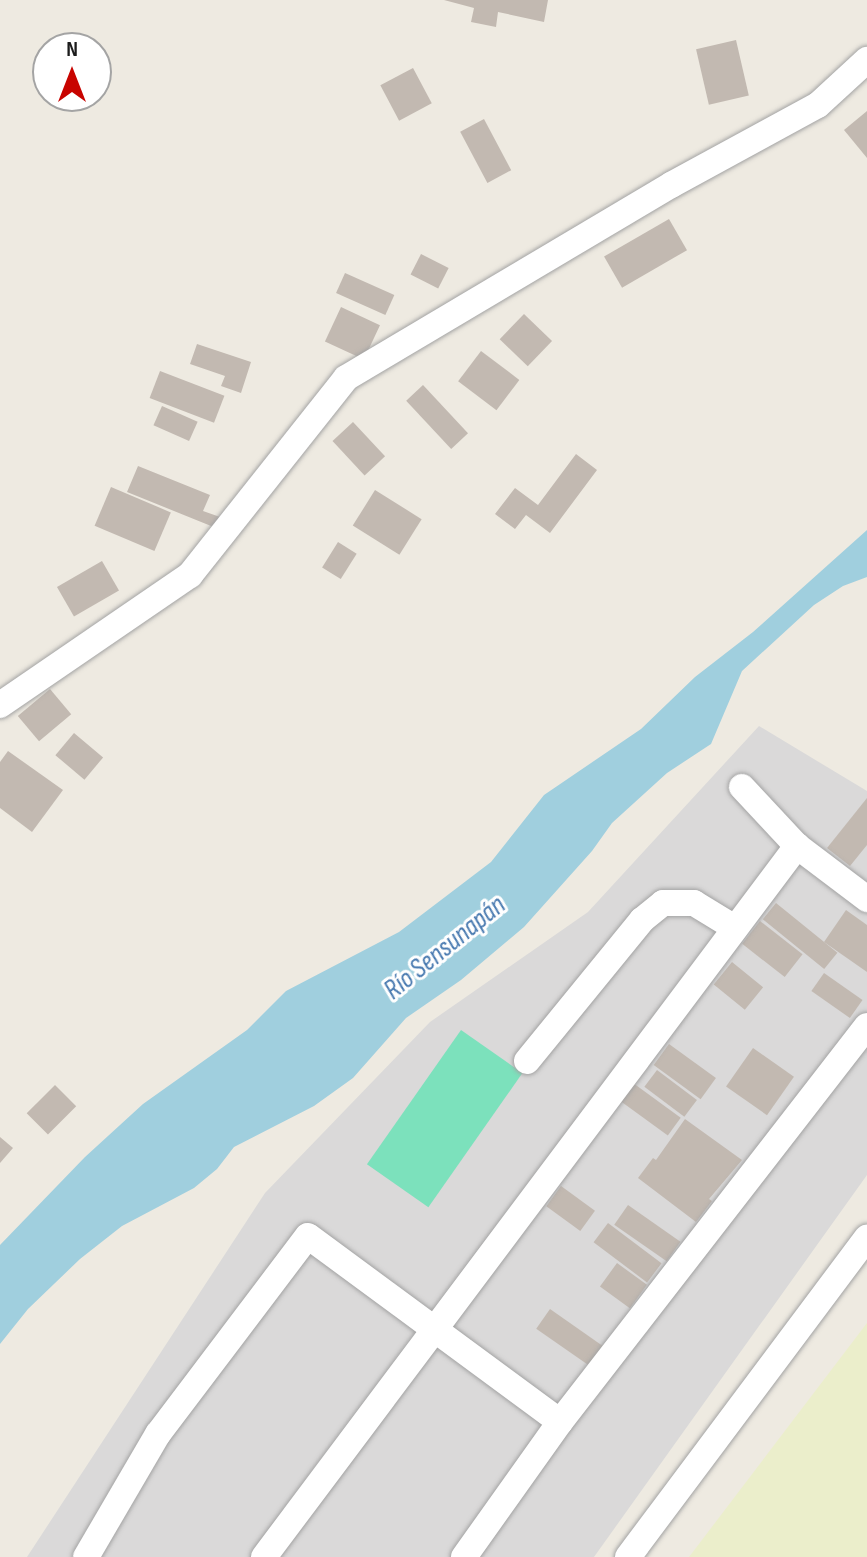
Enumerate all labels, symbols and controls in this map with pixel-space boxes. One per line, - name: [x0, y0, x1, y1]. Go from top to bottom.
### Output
- north arrow: [32, 32, 112, 112]
- text: N: [66, 36, 78, 63]
- water label: Río Sensunapán: [377, 889, 513, 1007]

